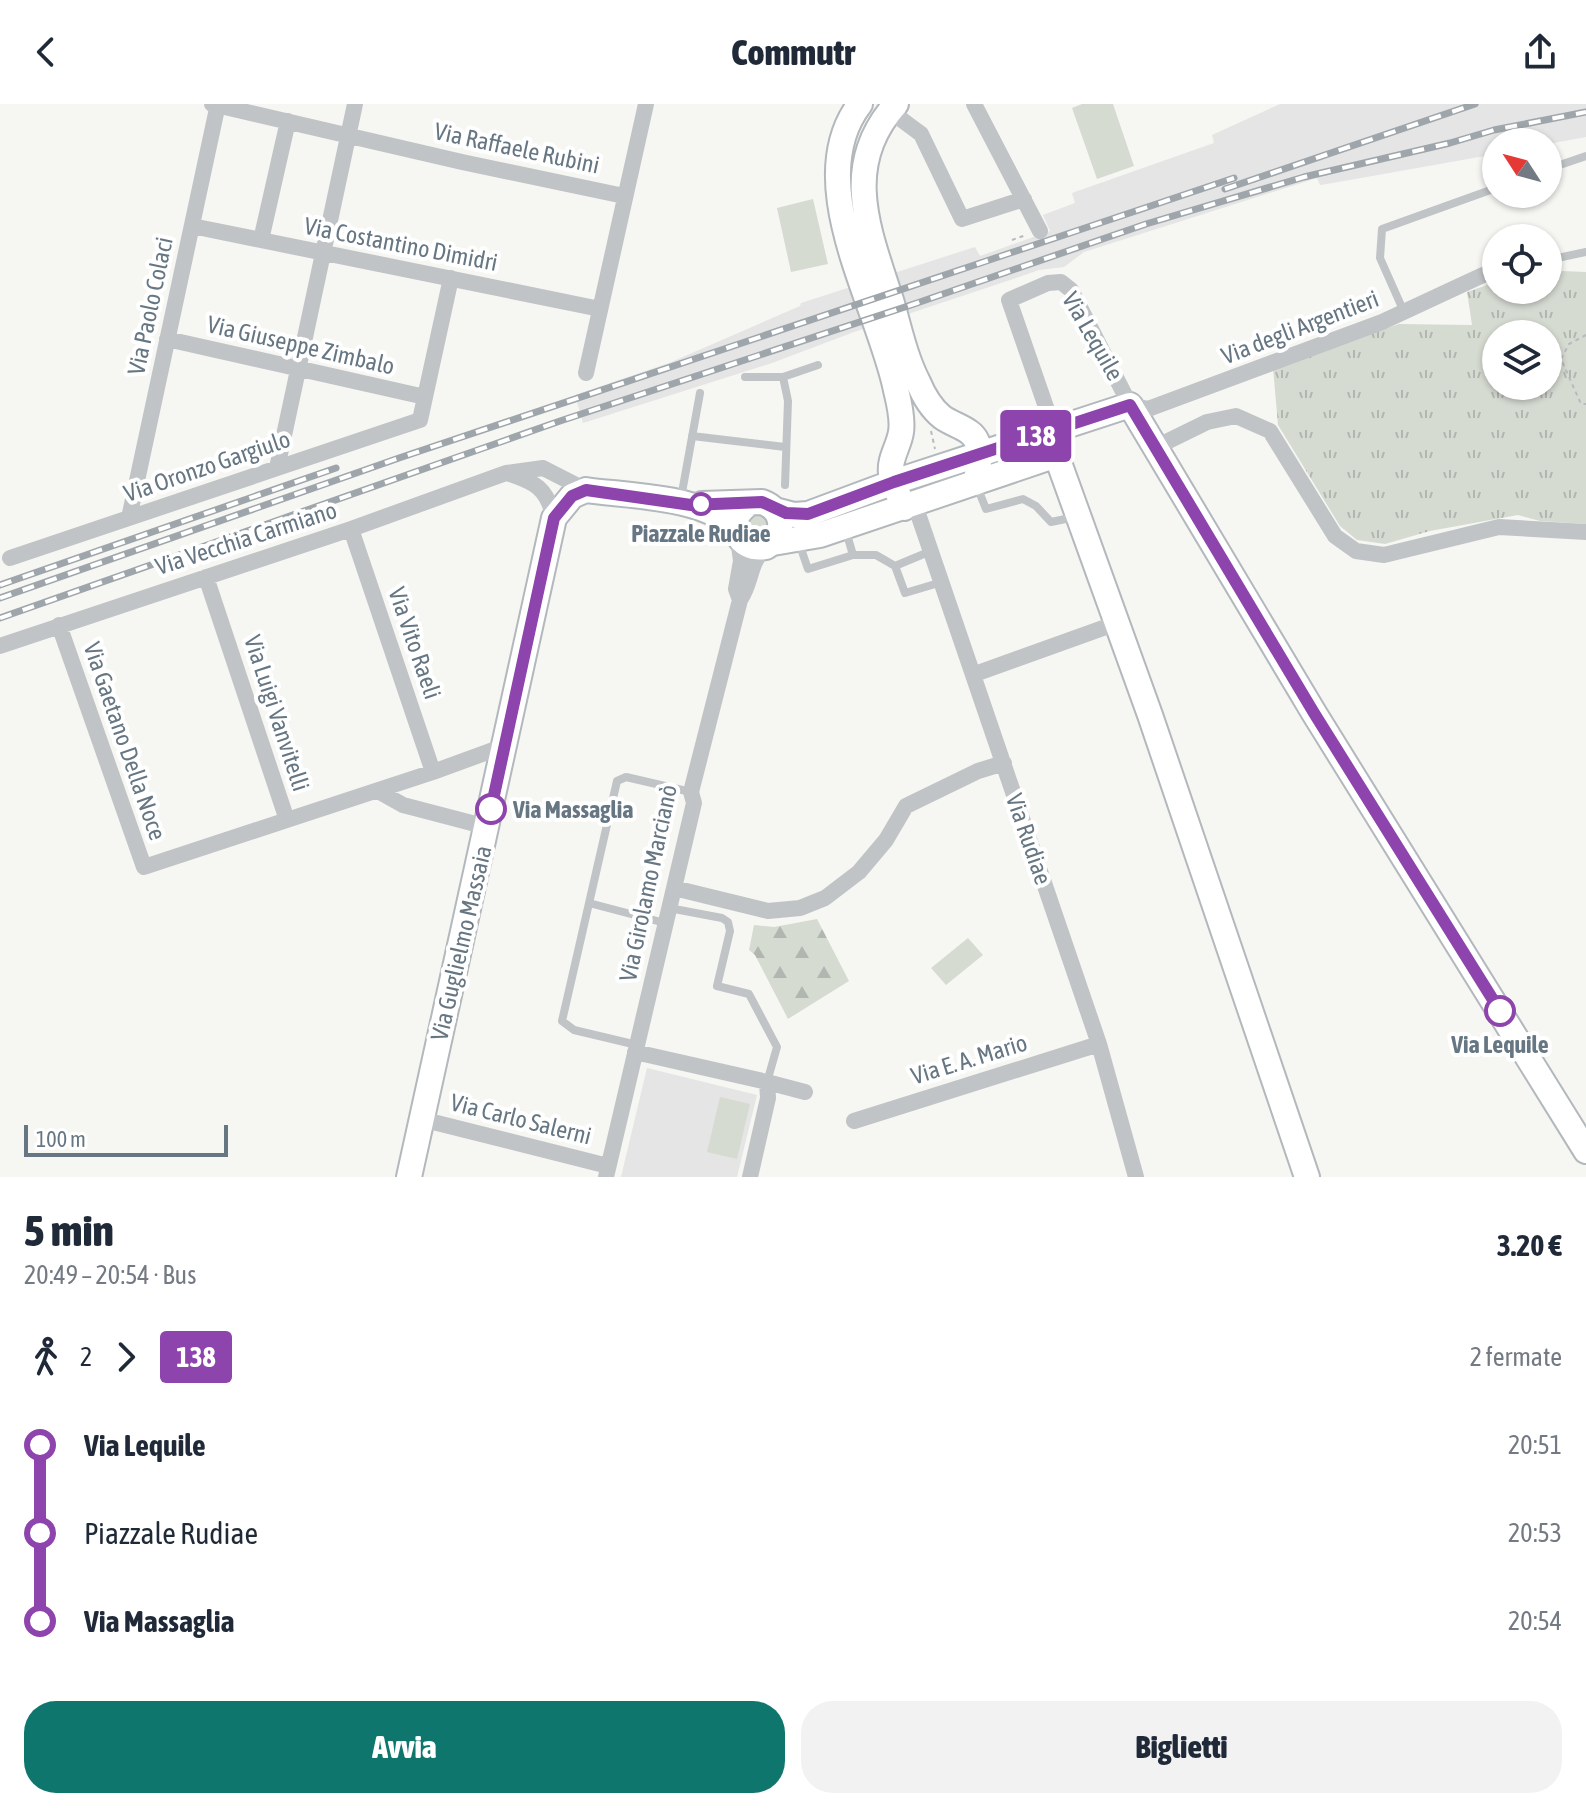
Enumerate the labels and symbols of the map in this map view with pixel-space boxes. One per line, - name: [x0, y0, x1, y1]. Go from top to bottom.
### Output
- street label: Via Raffaele Rubini: [432, 117, 602, 179]
- north arrow: [1482, 128, 1562, 208]
- street label: Via Costantino Dimidri: [302, 212, 500, 276]
- street label: Via Paolo Colaci: [122, 235, 178, 377]
- street label: Via degli Argentieri: [1218, 285, 1382, 369]
- street label: Via Lequile: [1057, 287, 1129, 385]
- street label: Via Giuseppe Zimbalo: [205, 310, 397, 380]
- line badge: 138: [990, 410, 1082, 462]
- street label: Via Oronzo Gargiulo: [120, 425, 294, 507]
- marker: Piazzale Rudiae: [690, 493, 712, 515]
- street label: Via Vecchia Carmiano: [152, 496, 340, 580]
- place label: Piazzale Rudiae: [631, 520, 771, 547]
- street label: Via Vito Raeli: [383, 584, 447, 702]
- street label: Via Luigi Vanvitelli: [239, 632, 315, 794]
- street label: Via Gaetano Della Noce: [78, 638, 172, 844]
- street label: Via Girolamo Marcianò: [614, 782, 682, 984]
- street label: Via Rudiae: [1001, 790, 1057, 888]
- marker: Via Massaglia: [476, 794, 506, 824]
- place label: Via Massaglia: [512, 796, 633, 823]
- street label: Via Guglielmo Massaia: [425, 843, 497, 1043]
- marker: Via Lequile: [1485, 996, 1515, 1026]
- street label: Via E. A. Mario: [908, 1029, 1030, 1089]
- place label: Via Lequile: [1450, 1031, 1549, 1058]
- street label: Via Carlo Salerni: [448, 1088, 594, 1150]
- scale bar: [24, 1121, 228, 1157]

